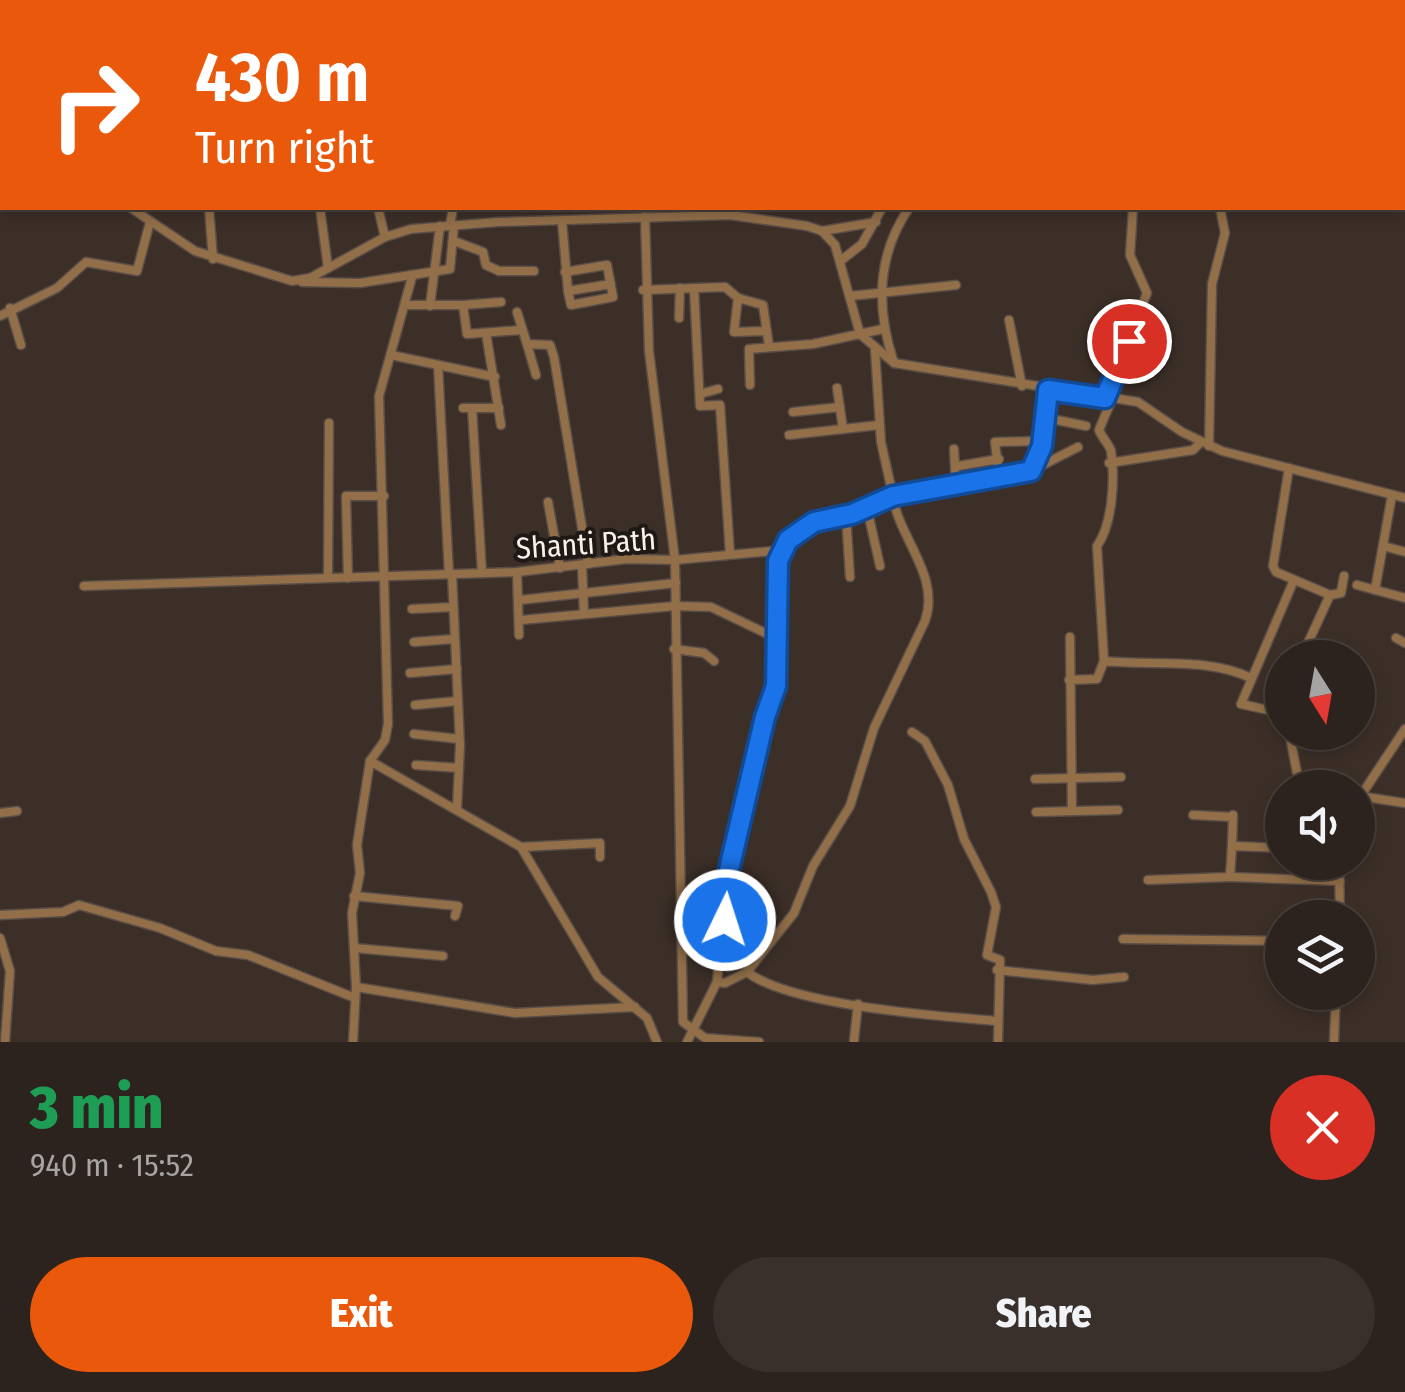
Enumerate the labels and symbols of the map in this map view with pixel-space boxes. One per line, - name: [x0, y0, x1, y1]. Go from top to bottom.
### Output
- pin: [1087, 299, 1172, 384]
- street label: Shanti Path: [515, 521, 657, 567]
- north arrow: [1265, 640, 1375, 750]
- position arrow: [673, 868, 777, 972]

